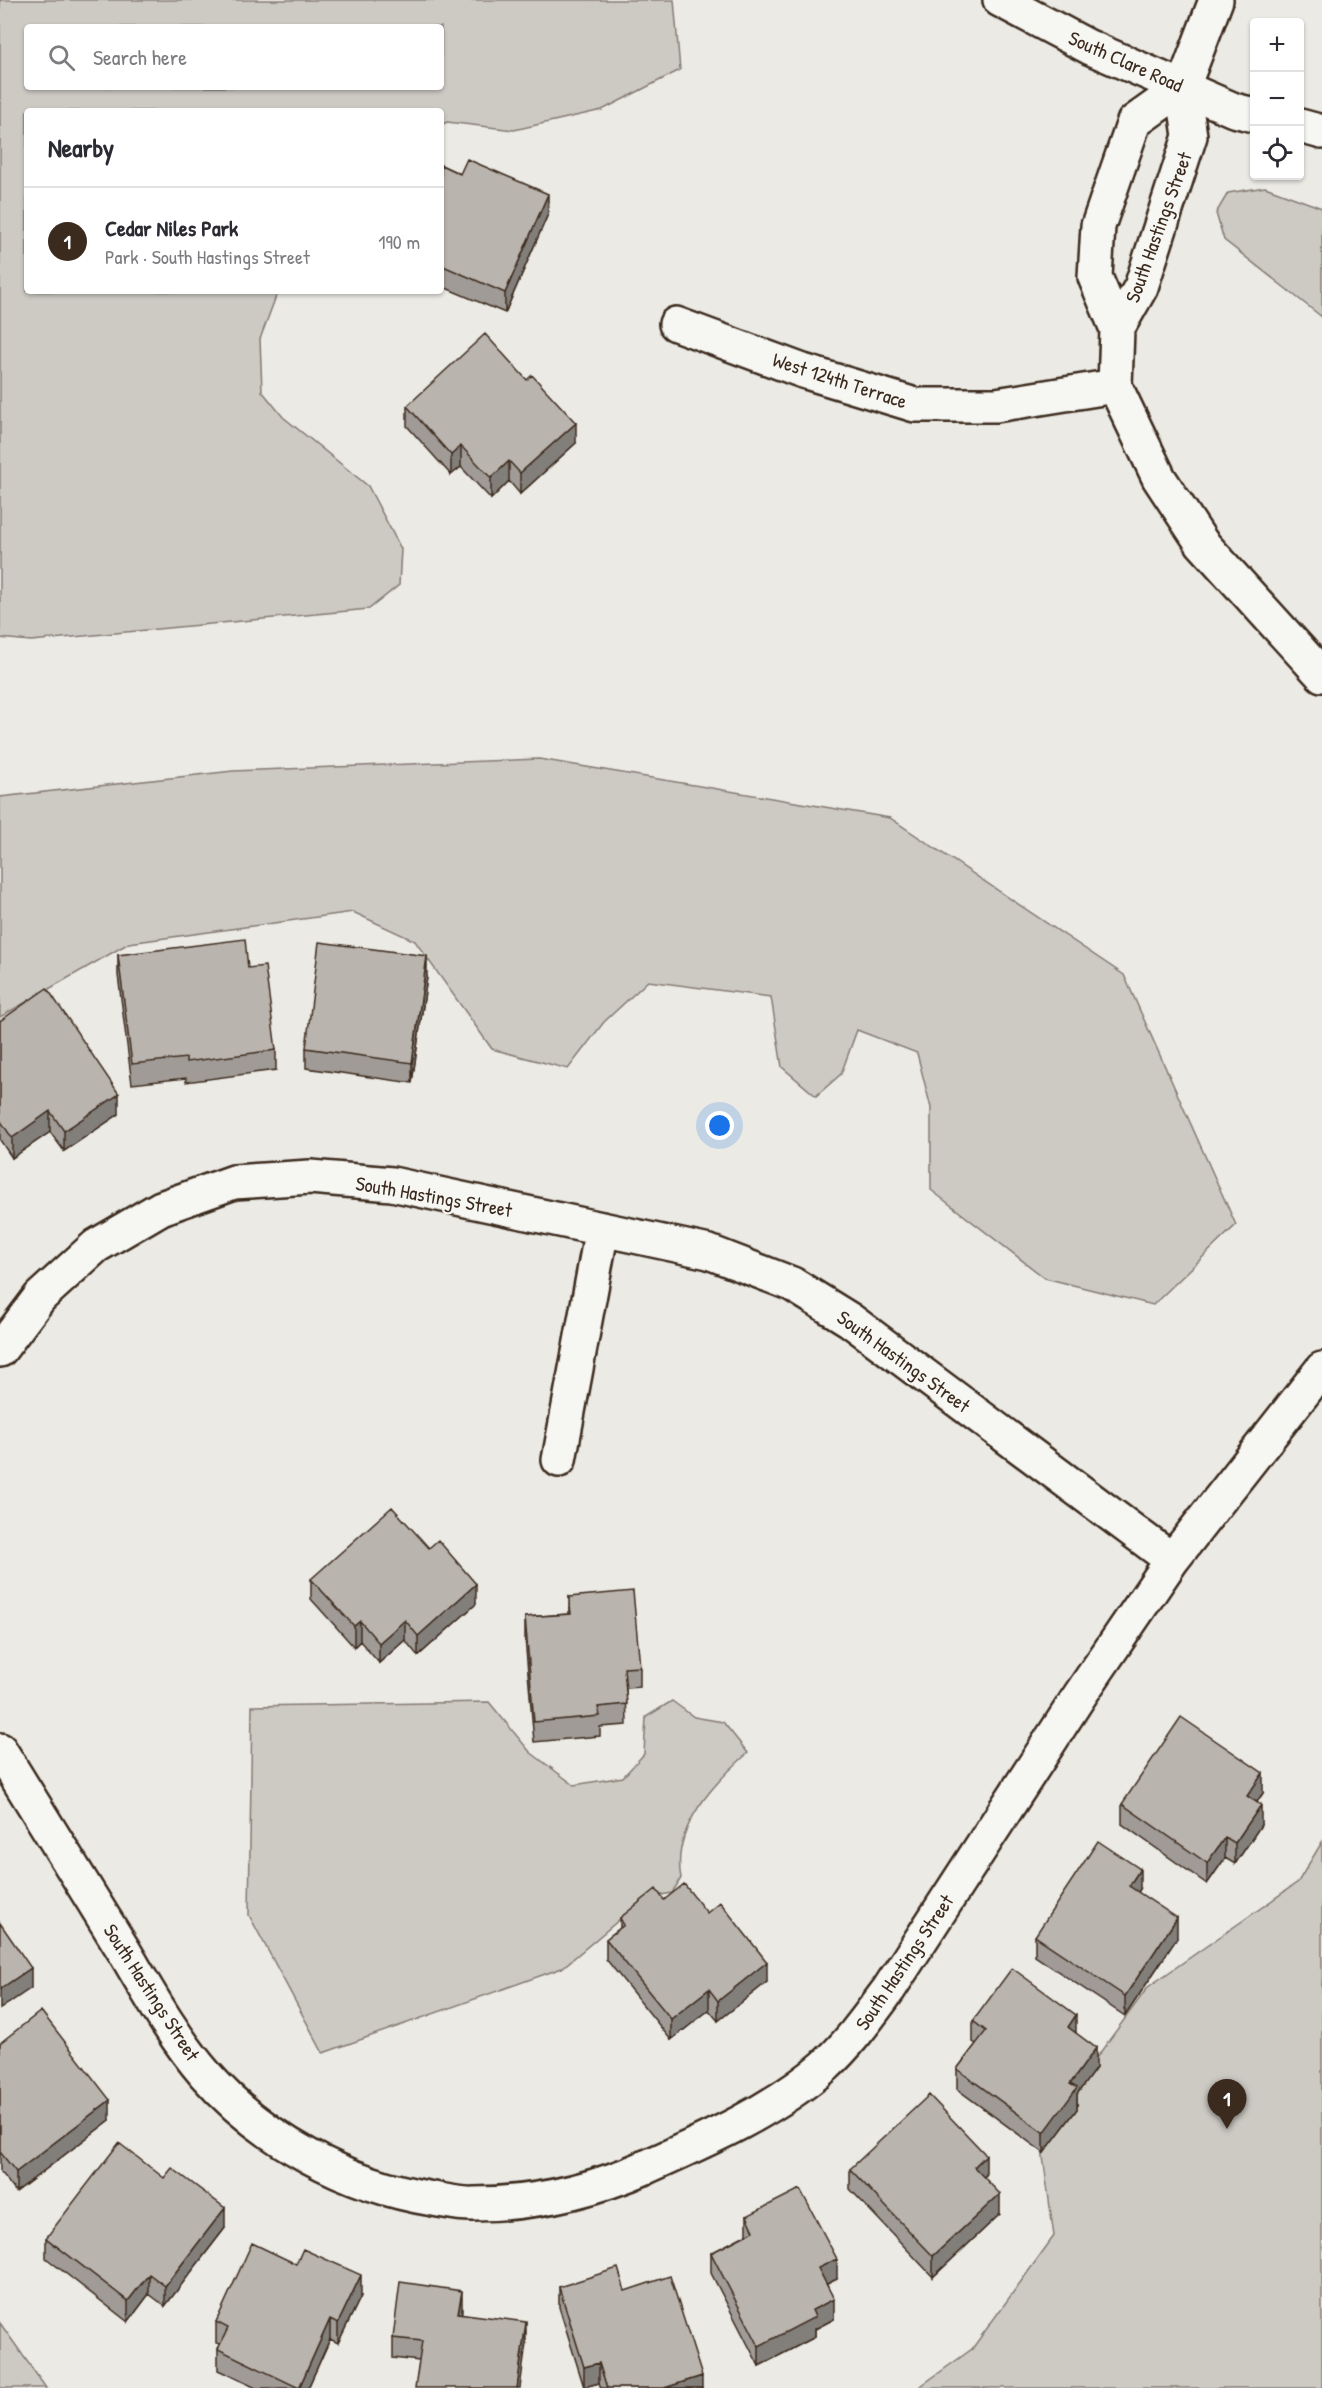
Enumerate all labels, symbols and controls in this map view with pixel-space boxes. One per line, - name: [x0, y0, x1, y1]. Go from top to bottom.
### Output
- map controls: [1250, 18, 1304, 180]
- button: +: [1250, 18, 1304, 72]
- search box: [24, 24, 444, 90]
- street label: South Clare Road: [1065, 24, 1188, 98]
- icon: search: [45, 41, 78, 74]
- text: Search here: [93, 42, 187, 72]
- button: −: [1250, 72, 1304, 126]
- button: locate: [1250, 126, 1304, 180]
- text: Nearby: [48, 130, 114, 165]
- street label: South Hastings Street: [1118, 147, 1198, 306]
- text: Cedar Niles Park: [105, 213, 238, 243]
- text: 1: [64, 228, 71, 255]
- text: 190 m: [378, 228, 420, 255]
- text: Park · South Hastings Street: [105, 243, 310, 270]
- street label: West 124th Terrace: [769, 346, 911, 414]
- your location: [705, 1111, 734, 1140]
- street label: South Hastings Street: [354, 1169, 515, 1223]
- street label: South Hastings Street: [832, 1304, 977, 1419]
- street label: South Hastings Street: [849, 1888, 960, 2035]
- street label: South Hastings Street: [98, 1918, 207, 2067]
- pin: 1: [1208, 2080, 1246, 2129]

